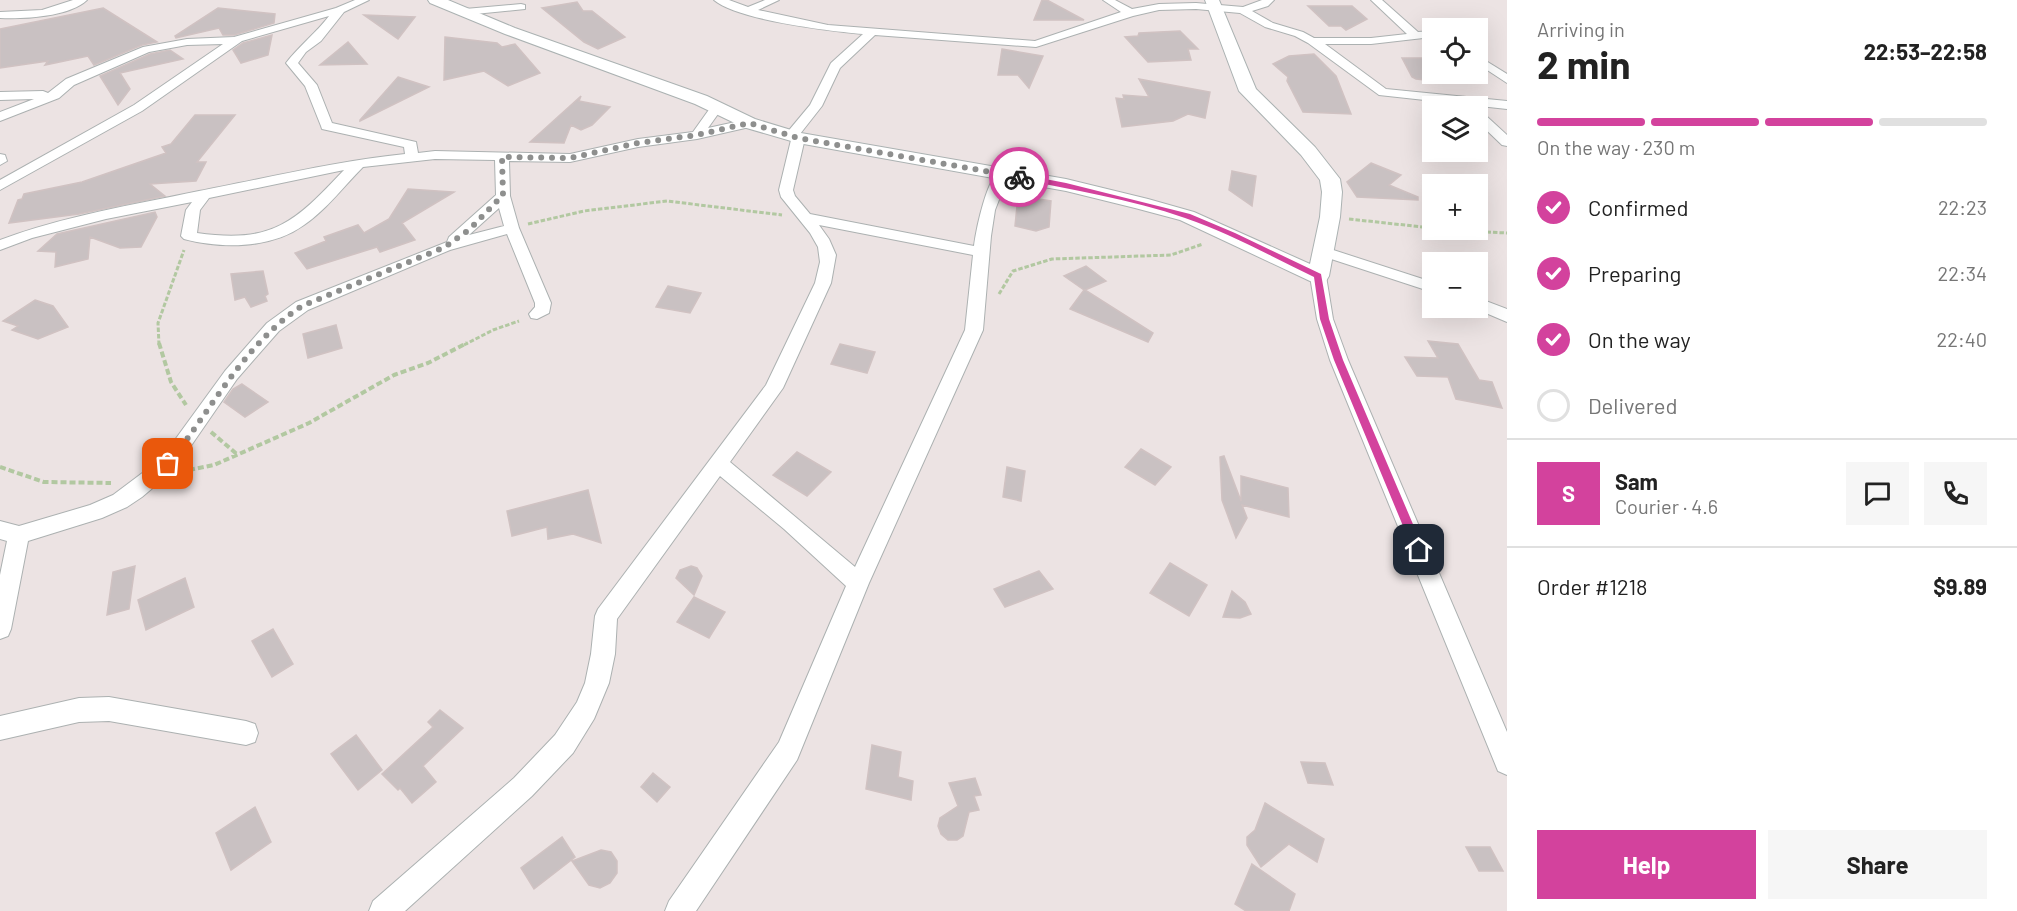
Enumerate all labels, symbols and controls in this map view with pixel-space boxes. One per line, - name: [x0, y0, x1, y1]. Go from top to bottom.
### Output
- text: Arriving in: [1537, 17, 1625, 41]
- map controls: [1422, 18, 1488, 318]
- button: locate: [1422, 18, 1488, 84]
- text: 22:53–22:58: [1864, 38, 1987, 64]
- text: 2 min: [1537, 40, 1630, 87]
- button: layers: [1422, 96, 1488, 162]
- text: On the way · 230 m: [1537, 135, 1695, 159]
- courier: [989, 147, 1049, 207]
- icon: bike: [1003, 161, 1036, 194]
- button: +: [1422, 174, 1488, 240]
- icon: check: [1537, 191, 1570, 224]
- text: Confirmed: [1588, 194, 1688, 220]
- text: 22:23: [1938, 195, 1987, 219]
- button: −: [1422, 252, 1488, 318]
- icon: check: [1537, 257, 1570, 290]
- text: Preparing: [1588, 260, 1681, 286]
- text: 22:34: [1937, 261, 1987, 285]
- icon: check: [1537, 323, 1570, 356]
- text: On the way: [1588, 326, 1691, 352]
- text: 22:40: [1936, 327, 1987, 351]
- text: Delivered: [1588, 392, 1677, 418]
- pin: [142, 438, 193, 489]
- icon: bag: [151, 447, 184, 480]
- button: chat: [1846, 462, 1909, 525]
- button: phone: [1924, 462, 1987, 525]
- text: Sam: [1615, 468, 1658, 494]
- text: S: [1562, 480, 1575, 506]
- text: Courier · 4.6: [1615, 494, 1718, 518]
- pin: [1393, 524, 1444, 575]
- icon: home: [1402, 533, 1435, 566]
- text: Order #1218: [1537, 573, 1648, 599]
- text: $9.89: [1933, 573, 1987, 599]
- button: Help: [1537, 830, 1756, 899]
- button: Share: [1768, 830, 1987, 899]

